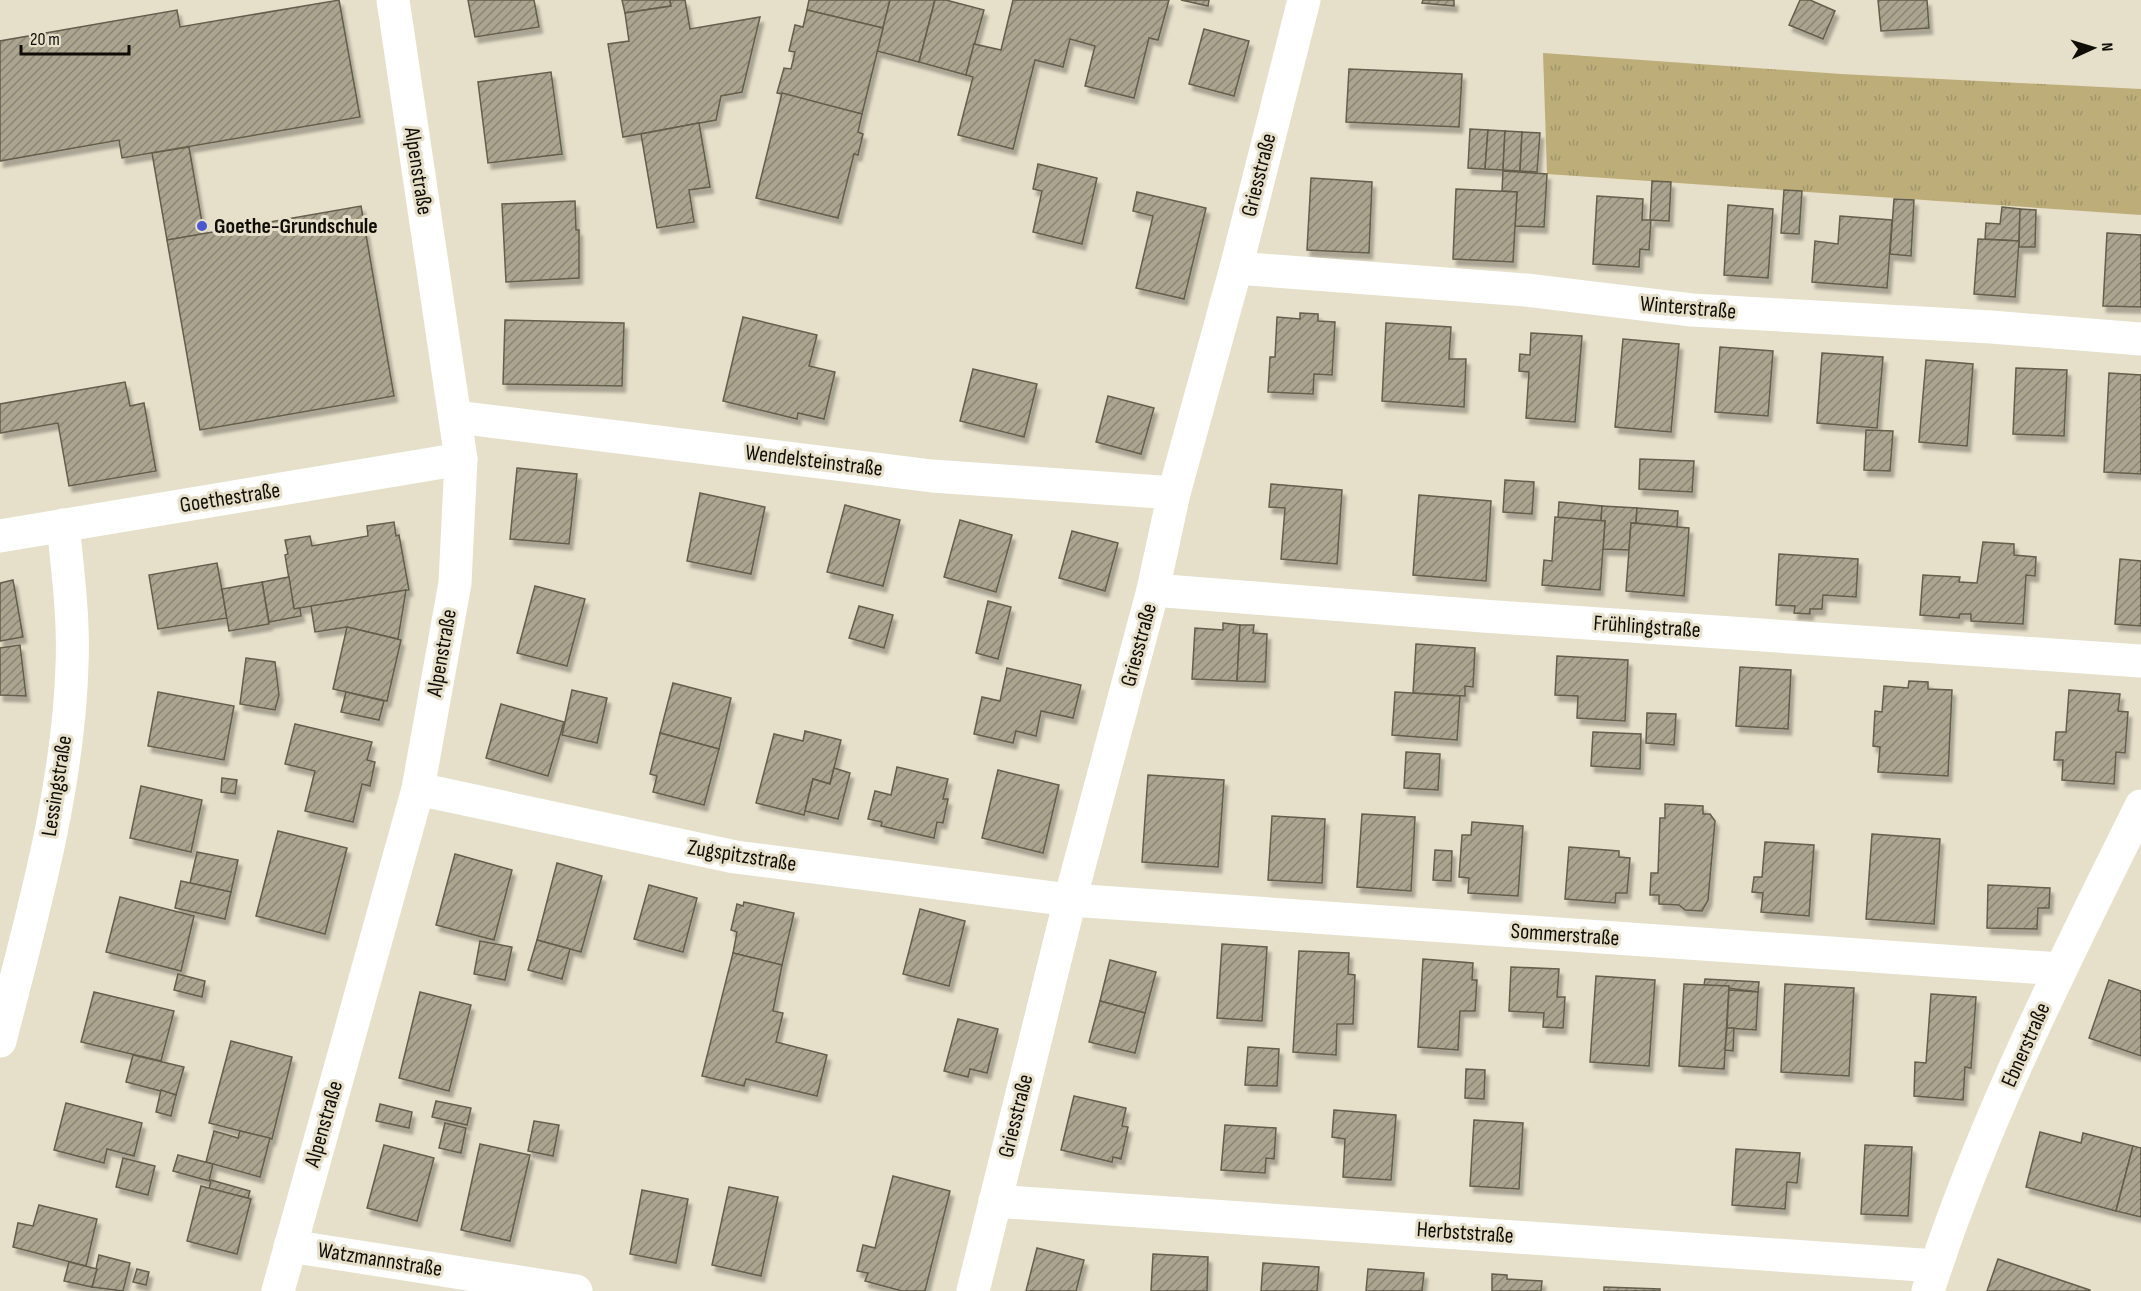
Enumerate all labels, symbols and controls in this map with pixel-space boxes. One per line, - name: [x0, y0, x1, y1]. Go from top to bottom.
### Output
- scale bar: [21, 18, 129, 56]
- north arrow: [2063, 18, 2123, 78]
- text: 20 m: [30, 29, 60, 50]
- text: N: [2097, 42, 2116, 52]
- street label: Alpenstraße: [398, 124, 438, 217]
- street label: Griesstraße: [1236, 130, 1282, 220]
- place label: Goethe-Grundschule: [214, 213, 378, 240]
- marker: Goethe-Grundschule: [195, 219, 209, 233]
- street label: Winterstraße: [1639, 290, 1737, 326]
- street label: Wendelsteinstraße: [744, 439, 884, 483]
- street label: Goethestraße: [178, 477, 282, 519]
- street label: Griesstraße: [1115, 600, 1163, 690]
- street label: Alpenstraße: [421, 607, 463, 700]
- street label: Frühlingstraße: [1593, 610, 1701, 644]
- street label: Lessingstraße: [36, 734, 78, 838]
- street label: Zugspitzstraße: [686, 834, 798, 878]
- street label: Sommerstraße: [1510, 918, 1620, 952]
- street label: Ebnerstraße: [1995, 999, 2057, 1091]
- street label: Griesstraße: [993, 1071, 1039, 1161]
- street label: Alpenstraße: [299, 1078, 349, 1171]
- street label: Herbststraße: [1416, 1216, 1514, 1250]
- street label: Watzmannstraße: [316, 1237, 444, 1283]

